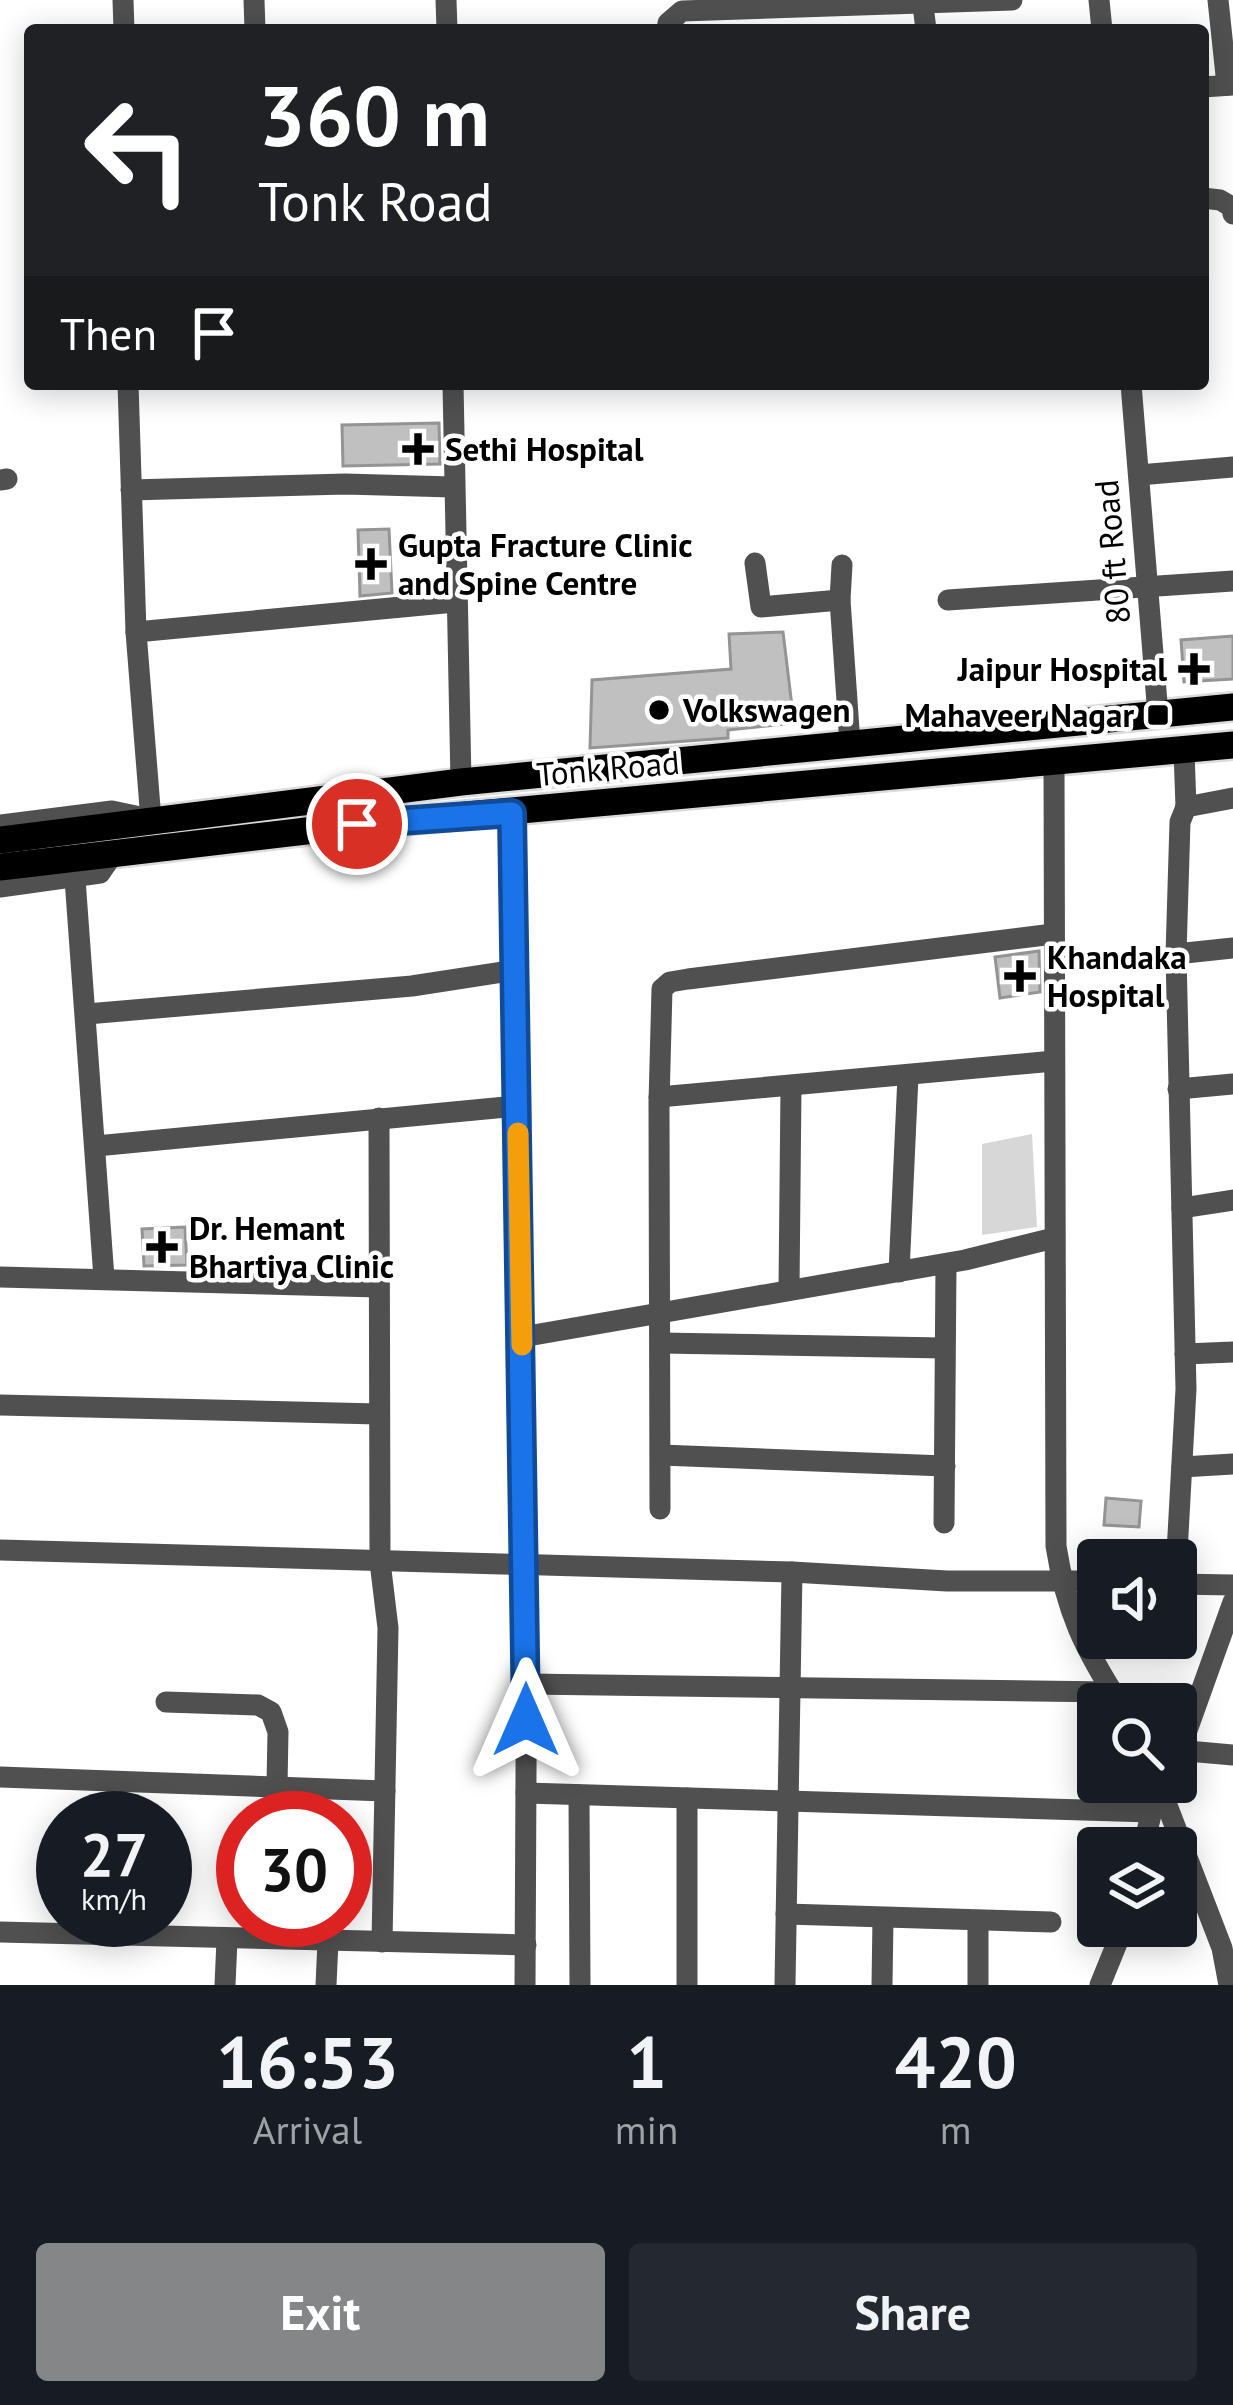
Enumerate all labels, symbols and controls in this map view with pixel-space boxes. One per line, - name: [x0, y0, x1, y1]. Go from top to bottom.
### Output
- text: 360 m: [258, 60, 490, 169]
- icon: left: [60, 72, 216, 228]
- text: Tonk Road: [258, 166, 493, 236]
- icon: arrive: [181, 300, 247, 366]
- text: Then: [60, 304, 157, 362]
- place label: Sethi Hospital: [445, 427, 644, 470]
- marker: Sethi Hospital: [402, 433, 434, 465]
- street label: 80 ft Road: [1084, 478, 1139, 626]
- place label: Gupta Fracture Clinic and Spine Centre: [398, 523, 693, 604]
- marker: Gupta Fracture Clinic and Spine Centre: [355, 548, 387, 580]
- place label: Jaipur Hospital: [957, 647, 1167, 690]
- marker: Jaipur Hospital: [1178, 653, 1210, 685]
- place label: Volkswagen: [682, 688, 851, 731]
- place label: Mahaveer Nagar: [904, 693, 1134, 736]
- marker: Volkswagen: [646, 697, 672, 723]
- marker: Mahaveer Nagar: [1145, 702, 1171, 728]
- street label: Tonk Road: [535, 740, 681, 795]
- pin: [306, 773, 408, 875]
- icon: arrive: [324, 791, 390, 857]
- place label: Khandaka Hospital: [1047, 935, 1187, 1016]
- marker: Khandaka Hospital: [1004, 960, 1036, 992]
- place label: Dr. Hemant Bhartiya Clinic: [189, 1206, 394, 1287]
- marker: Dr. Hemant Bhartiya Clinic: [146, 1231, 178, 1263]
- map controls: [1077, 1539, 1197, 1947]
- button: sound: [1077, 1539, 1197, 1659]
- position arrow: [463, 1657, 589, 1783]
- button: search: [1077, 1683, 1197, 1803]
- speed limit sign: 30: [216, 1791, 372, 1947]
- text: 27: [80, 1815, 148, 1893]
- button: layers: [1077, 1827, 1197, 1947]
- text: km/h: [81, 1879, 147, 1918]
- text: 16:53: [216, 2015, 399, 2108]
- text: 1: [626, 2015, 667, 2108]
- text: 420: [894, 2015, 1017, 2108]
- text: Arrival: [253, 2104, 362, 2155]
- text: min: [615, 2104, 678, 2155]
- text: m: [940, 2104, 971, 2155]
- button: Exit: [36, 2243, 605, 2381]
- button: Share: [629, 2243, 1197, 2381]

